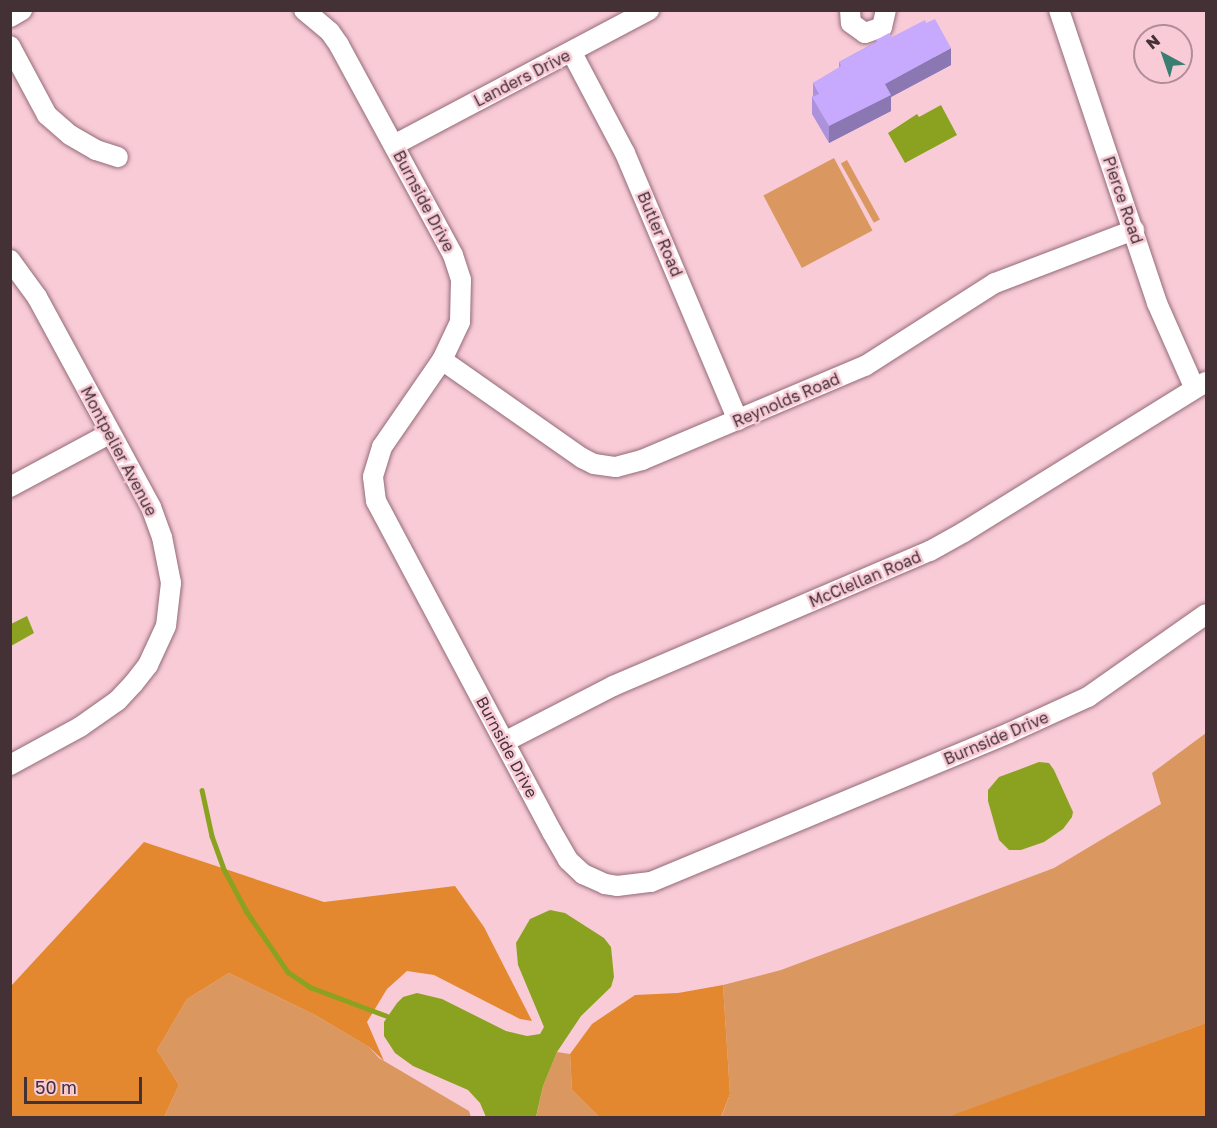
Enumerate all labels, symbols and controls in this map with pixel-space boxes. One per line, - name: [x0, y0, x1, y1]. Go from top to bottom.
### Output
- north arrow: [1133, 24, 1193, 84]
- text: N: [1142, 30, 1164, 53]
- street label: Landers Drive: [471, 45, 573, 111]
- street label: Burnside Drive: [389, 147, 459, 255]
- street label: Pierce Road: [1099, 154, 1147, 246]
- street label: Butler Road: [633, 189, 687, 279]
- street label: Reynolds Road: [730, 369, 842, 431]
- street label: Montpelier Avenue: [77, 383, 161, 519]
- street label: McClellan Road: [806, 547, 924, 611]
- street label: Burnside Drive: [472, 693, 542, 801]
- street label: Burnside Drive: [941, 707, 1051, 769]
- scale bar: [27, 1065, 146, 1103]
- text: 50 m: [35, 1076, 77, 1098]

